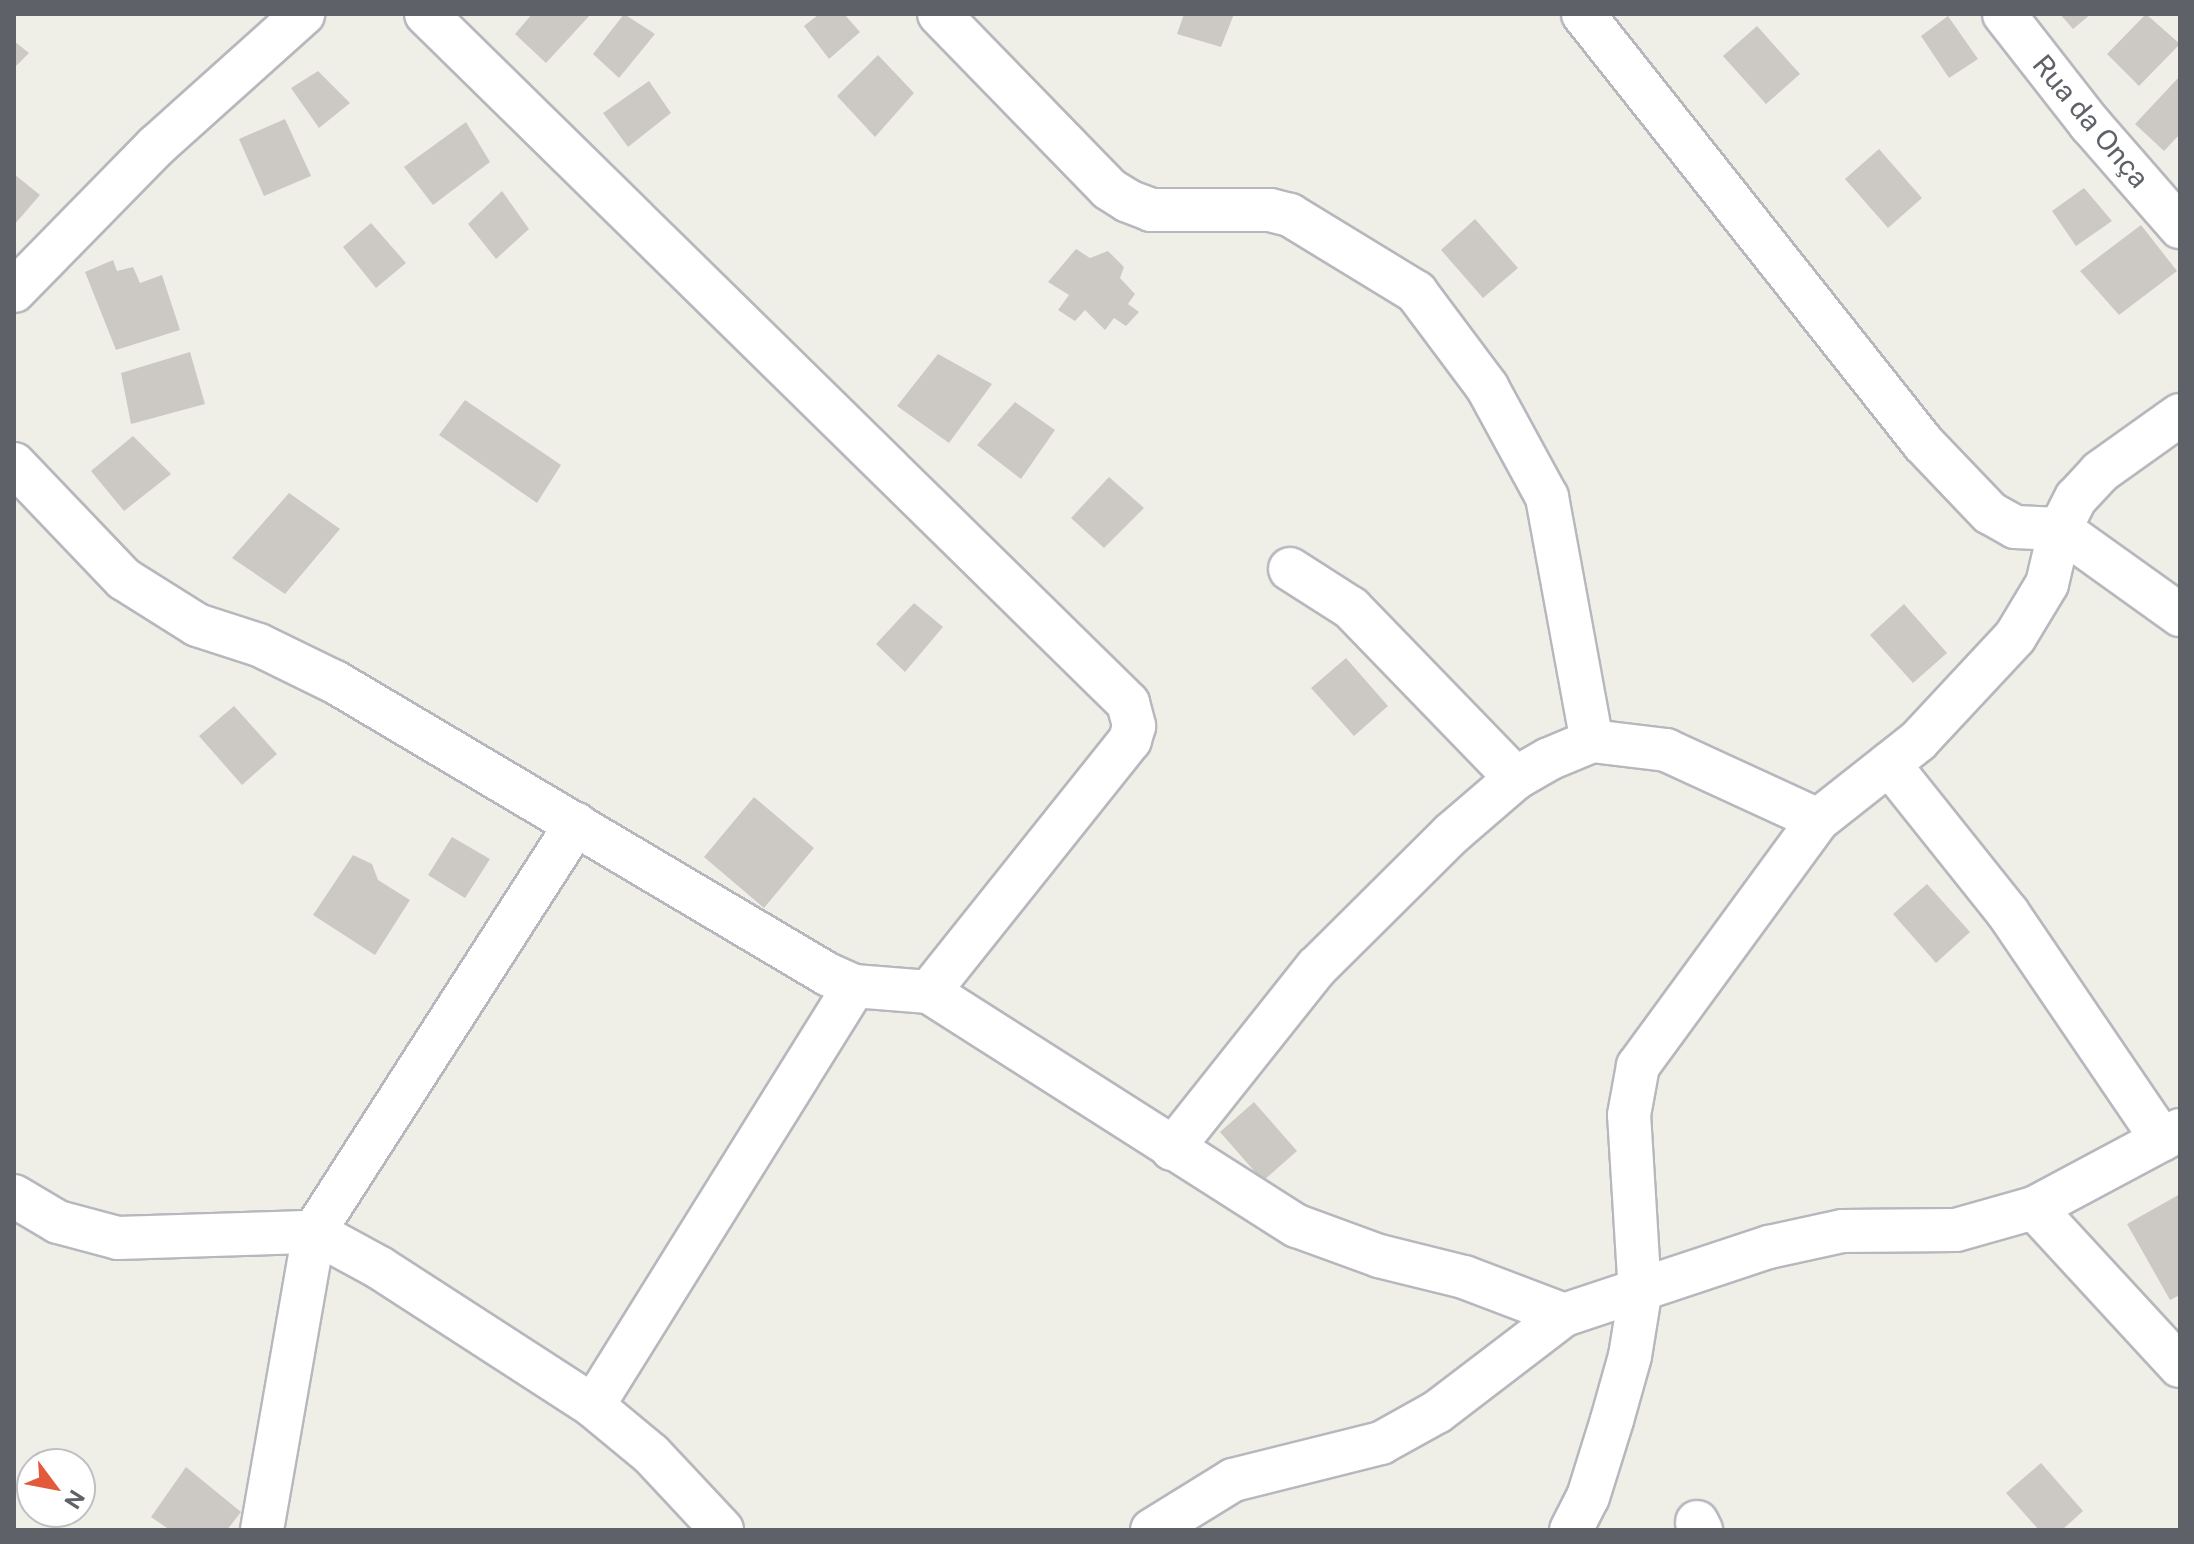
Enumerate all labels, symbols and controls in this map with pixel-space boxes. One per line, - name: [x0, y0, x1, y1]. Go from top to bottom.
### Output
- street label: Rua da Onça: [2026, 48, 2156, 194]
- north arrow: [16, 1448, 96, 1528]
- text: N: [59, 1485, 90, 1514]

